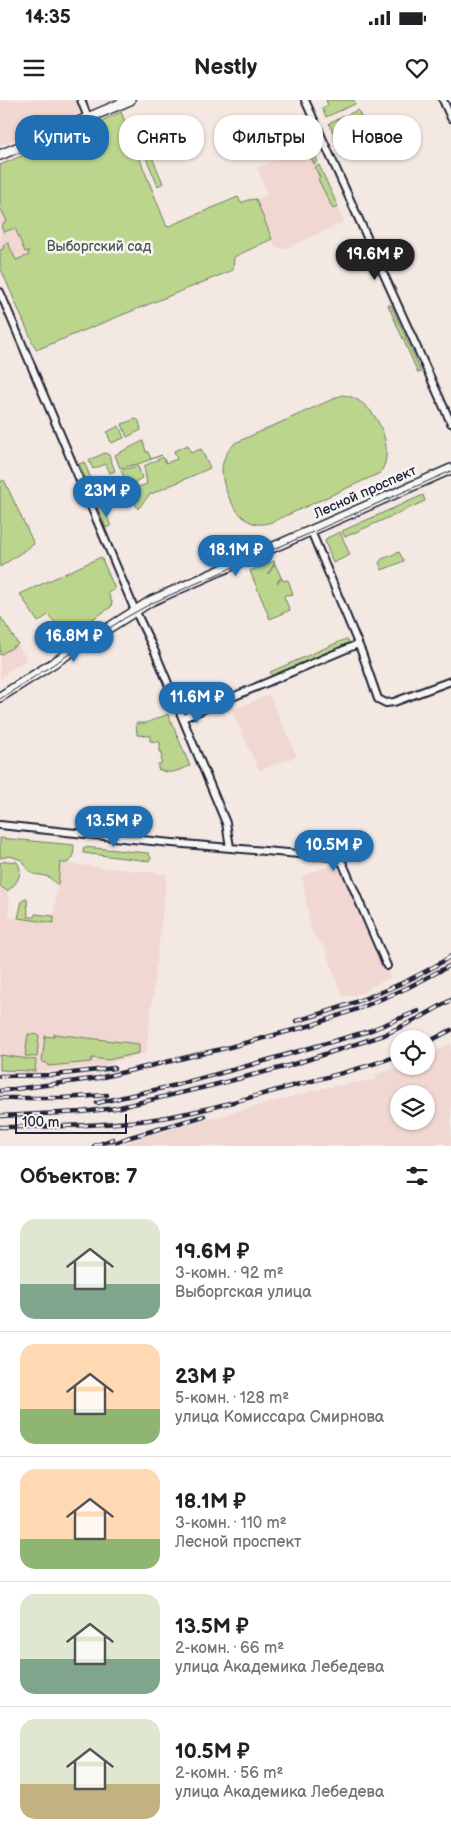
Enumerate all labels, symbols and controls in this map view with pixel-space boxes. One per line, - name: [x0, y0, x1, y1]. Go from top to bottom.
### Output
- text: 14:35: [25, 6, 71, 29]
- icon: menu: [20, 54, 48, 82]
- text: Nestly: [194, 54, 257, 81]
- icon: heart: [403, 54, 431, 82]
- chip: Купить: [15, 115, 109, 160]
- chip: Снять: [119, 115, 204, 160]
- chip: Фильтры: [214, 115, 323, 160]
- chip: Новое: [333, 115, 421, 160]
- park label: Выборгский сад: [47, 238, 152, 255]
- pin: 19.6M ₽: [329, 238, 421, 281]
- text: 19.6M ₽: [347, 245, 403, 264]
- street label: Лесной проспект: [310, 462, 419, 523]
- pin: 23M ₽: [72, 476, 142, 518]
- text: 23M ₽: [84, 482, 130, 501]
- pin: 18.1M ₽: [190, 534, 282, 577]
- text: 18.1M ₽: [209, 541, 263, 560]
- pin: 16.8M ₽: [28, 620, 120, 663]
- text: 16.8M ₽: [46, 627, 103, 646]
- pin: 11.6M ₽: [151, 682, 243, 724]
- text: 11.6M ₽: [170, 688, 224, 707]
- pin: 13.5M ₽: [68, 806, 160, 848]
- text: 13.5M ₽: [86, 812, 142, 831]
- pin: 10.5M ₽: [288, 830, 380, 872]
- text: 10.5M ₽: [306, 836, 362, 855]
- map controls: [390, 1030, 435, 1130]
- button: locate: [390, 1030, 435, 1075]
- button: layers: [390, 1085, 435, 1130]
- scale bar: [15, 1111, 128, 1134]
- text: 100 m: [22, 1114, 59, 1131]
- icon: filters: [403, 1162, 431, 1190]
- text: Объектов: 7: [20, 1164, 138, 1189]
- icon: home: [60, 1239, 120, 1299]
- text: 19.6M ₽: [175, 1239, 250, 1264]
- text: 3-комн. · 92 m²: [175, 1264, 284, 1283]
- text: Выборгская улица: [175, 1283, 312, 1302]
- icon: home: [60, 1364, 120, 1424]
- text: 23M ₽: [175, 1364, 235, 1389]
- text: 5-комн. · 128 m²: [175, 1389, 289, 1408]
- text: улица Комиссара Смирнова: [175, 1408, 384, 1427]
- icon: home: [60, 1489, 120, 1549]
- text: 18.1M ₽: [175, 1489, 246, 1514]
- text: 3-комн. · 110 m²: [175, 1514, 287, 1533]
- text: Лесной проспект: [175, 1533, 301, 1552]
- icon: home: [60, 1614, 120, 1674]
- text: 13.5M ₽: [175, 1614, 249, 1639]
- text: 2-комн. · 66 m²: [175, 1639, 284, 1658]
- text: улица Академика Лебедева: [175, 1658, 384, 1677]
- icon: home: [60, 1739, 120, 1799]
- text: 10.5M ₽: [175, 1739, 250, 1764]
- text: 2-комн. · 56 m²: [175, 1764, 283, 1783]
- text: улица Академика Лебедева: [175, 1783, 384, 1802]

